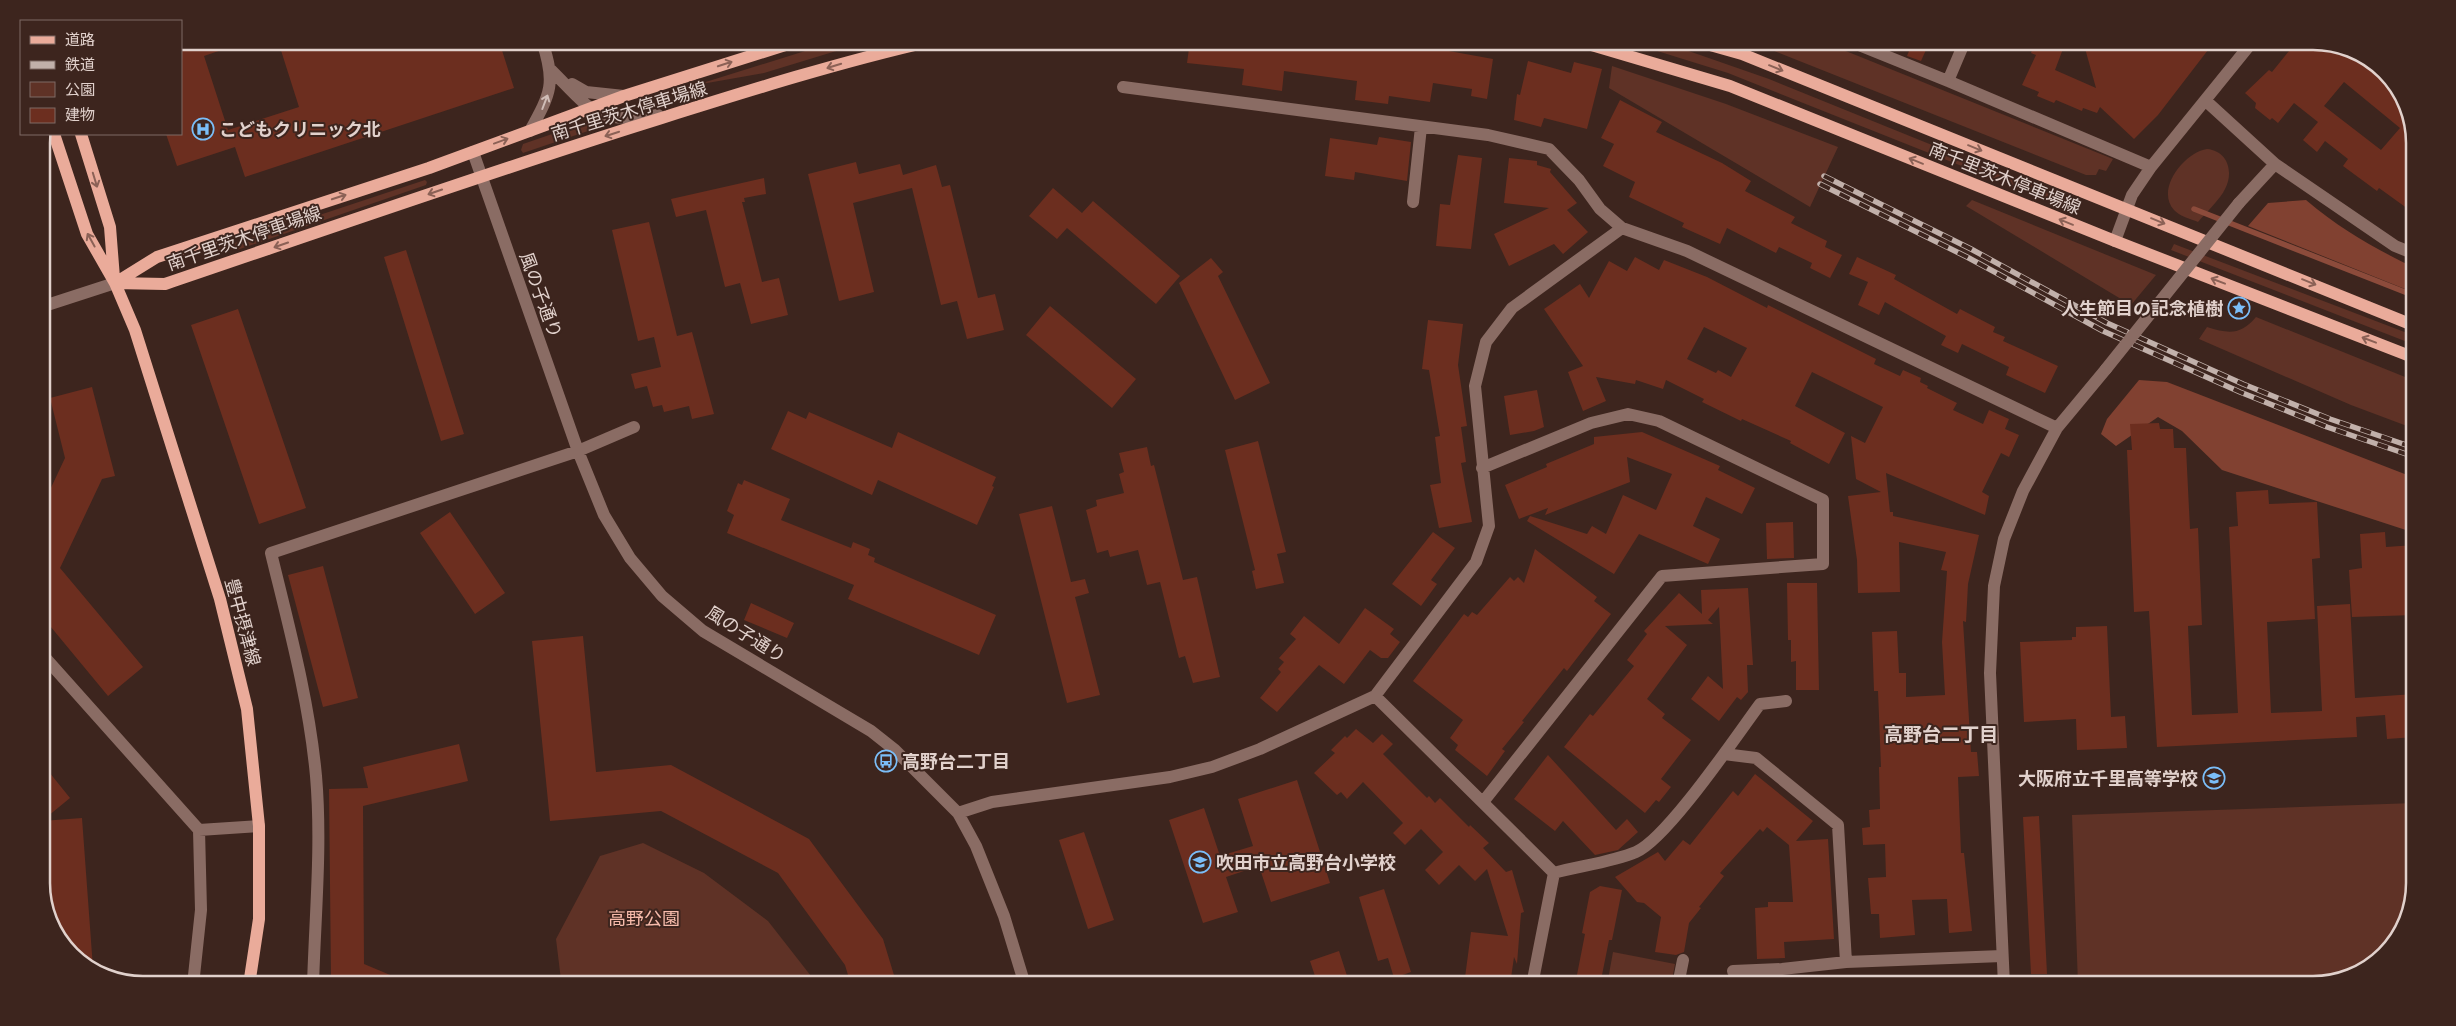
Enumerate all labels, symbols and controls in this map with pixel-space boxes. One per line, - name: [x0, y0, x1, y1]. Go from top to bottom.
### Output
- legend: [20, 20, 182, 135]
- text: 道路: [65, 31, 95, 49]
- text: 鉄道: [65, 56, 95, 74]
- one-way arrow: [717, 59, 733, 69]
- one-way arrow: [826, 62, 842, 72]
- one-way arrow: [1768, 63, 1783, 73]
- street label: 南千里茨木停車場線: [548, 77, 710, 145]
- text: 公園: [65, 81, 95, 99]
- one-way arrow: [541, 95, 550, 110]
- text: 建物: [65, 106, 95, 124]
- hospital icon: こどもクリニック北: [191, 117, 215, 141]
- place label: こどもクリニック北: [219, 119, 381, 140]
- one-way arrow: [604, 130, 620, 139]
- one-way arrow: [493, 136, 509, 145]
- street label: 南千里茨木停車場線: [1926, 138, 2084, 218]
- one-way arrow: [1967, 144, 1982, 153]
- one-way arrow: [1909, 155, 1924, 165]
- one-way arrow: [91, 172, 101, 188]
- one-way arrow: [427, 188, 443, 198]
- one-way arrow: [331, 192, 347, 201]
- street label: 南千里茨木停車場線: [164, 202, 324, 274]
- one-way arrow: [2059, 216, 2074, 225]
- one-way arrow: [2151, 218, 2166, 227]
- one-way arrow: [86, 233, 96, 248]
- one-way arrow: [273, 240, 289, 250]
- street label: 風の子通り: [516, 249, 566, 341]
- one-way arrow: [2211, 276, 2226, 285]
- one-way arrow: [2301, 278, 2316, 288]
- place icon: 人生節目の記念植樹: [2227, 296, 2251, 320]
- place label: 人生節目の記念植樹: [2061, 298, 2223, 319]
- one-way arrow: [2362, 335, 2377, 344]
- street label: 豊中摂津線: [221, 576, 265, 668]
- street label: 風の子通り: [702, 601, 790, 667]
- district label: 高野台二丁目: [1884, 723, 1998, 746]
- bus stop icon: 高野台二丁目: [874, 749, 898, 773]
- place label: 高野台二丁目: [902, 751, 1010, 772]
- school or university icon: 大阪府立千里高等学校: [2202, 766, 2226, 790]
- place label: 大阪府立千里高等学校: [2018, 768, 2198, 789]
- school or university icon: 吹田市立高野台小学校: [1188, 850, 1212, 874]
- place label: 吹田市立高野台小学校: [1216, 852, 1396, 873]
- park label: 高野公園: [608, 908, 680, 929]

